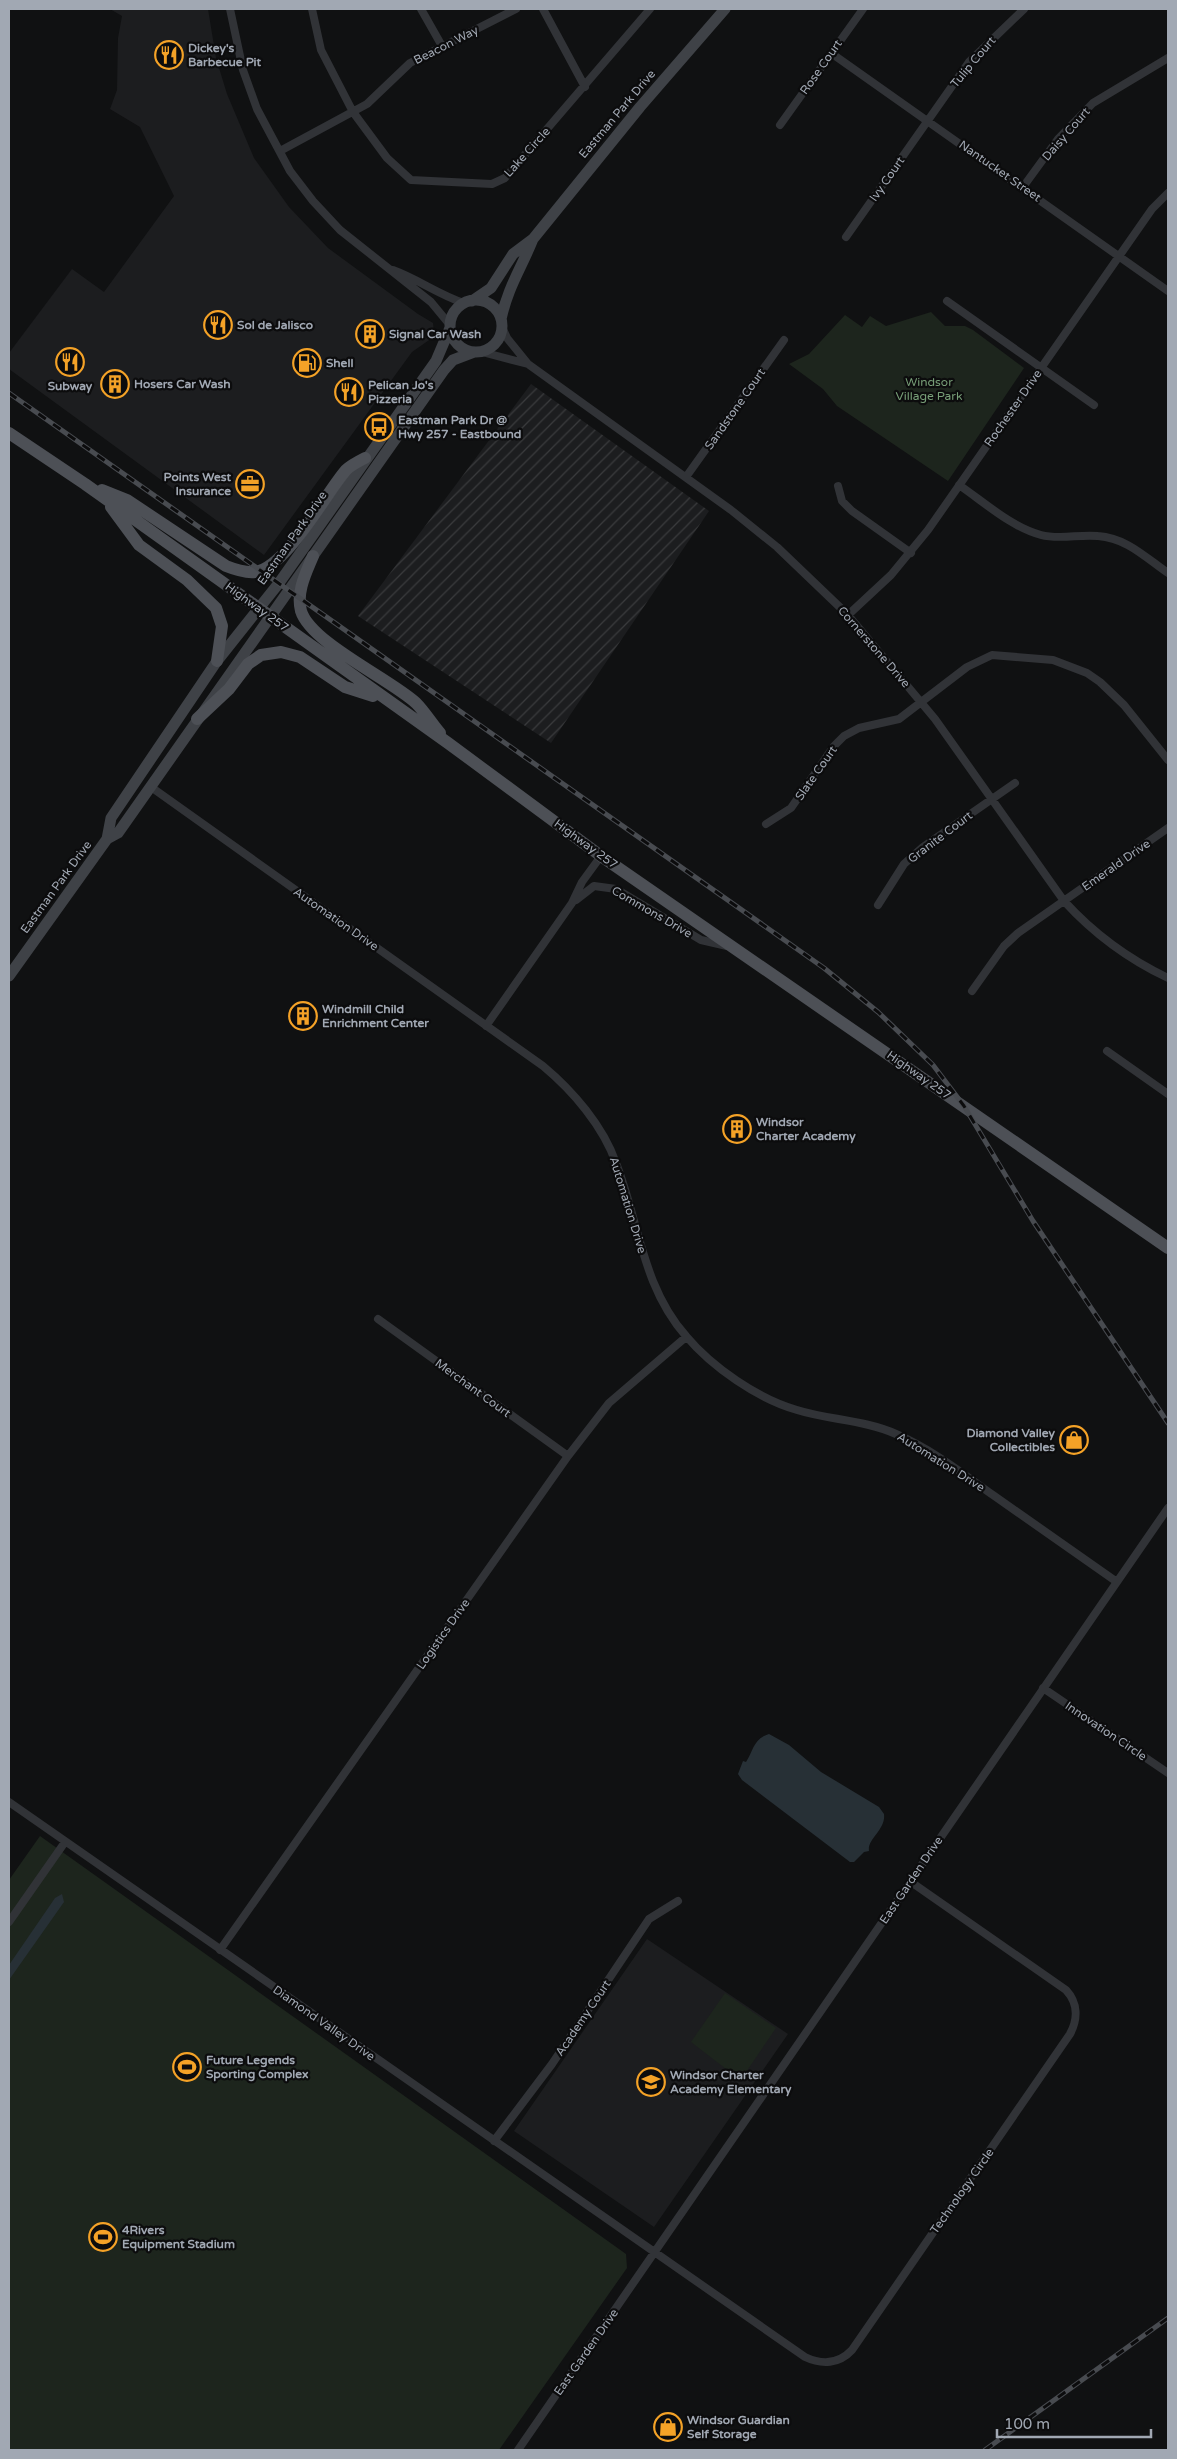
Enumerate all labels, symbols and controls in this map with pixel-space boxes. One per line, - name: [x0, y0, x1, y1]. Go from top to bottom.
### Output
- street label: Beacon Way: [411, 22, 481, 67]
- street label: Tulip Court: [948, 33, 999, 90]
- street label: Rose Court: [797, 37, 845, 97]
- restaurant icon: Dickey's Barbecue Pit: [154, 40, 184, 70]
- place label: Dickey's Barbecue Pit: [188, 41, 262, 69]
- street label: Eastman Park Drive: [576, 67, 658, 161]
- street label: Daisy Court: [1039, 104, 1093, 163]
- street label: Lake Circle: [501, 124, 553, 180]
- street label: Nantucket Street: [956, 137, 1044, 205]
- street label: Ivy Court: [867, 154, 908, 204]
- restaurant icon: Sol de Jalisco: [203, 310, 233, 340]
- place label: Sol de Jalisco: [237, 318, 313, 332]
- building icon: Signal Car Wash: [355, 319, 385, 349]
- place label: Signal Car Wash: [389, 327, 481, 342]
- restaurant icon: Subway: [55, 347, 85, 377]
- fuel station icon: Shell: [292, 348, 322, 378]
- place label: Shell: [326, 356, 353, 370]
- street label: Sandstone Court: [702, 365, 768, 452]
- street label: Rochester Drive: [981, 367, 1045, 449]
- building icon: Hosers Car Wash: [100, 369, 130, 399]
- park label: Windsor Village Park: [895, 375, 963, 403]
- place label: Hosers Car Wash: [134, 377, 230, 391]
- restaurant icon: Pelican Jo's Pizzeria: [334, 377, 364, 407]
- place label: Pelican Jo's Pizzeria: [368, 378, 434, 406]
- place label: Subway: [48, 379, 93, 394]
- bus stop icon: Eastman Park Dr @ Hwy 257 - Eastbound: [364, 412, 394, 442]
- place label: Eastman Park Dr @ Hwy 257 - Eastbound: [398, 413, 521, 442]
- office icon: Points West Insurance: [235, 469, 265, 499]
- place label: Points West Insurance: [164, 470, 231, 498]
- street label: Eastman Park Drive: [254, 488, 330, 588]
- street label: Highway 257: [223, 579, 291, 635]
- street label: Cornerstone Drive: [835, 604, 913, 691]
- street label: Slate Court: [792, 743, 840, 803]
- street label: Granite Court: [905, 808, 975, 866]
- street label: Highway 257: [552, 816, 620, 872]
- street label: Emerald Drive: [1079, 836, 1153, 894]
- street label: Eastman Park Drive: [18, 838, 94, 936]
- street label: Commons Drive: [609, 883, 695, 941]
- street label: Automation Drive: [291, 884, 381, 954]
- building icon: Windmill Child Enrichment Center: [288, 1001, 318, 1031]
- place label: Windmill Child Enrichment Center: [322, 1002, 429, 1030]
- street label: Highway 257: [884, 1048, 954, 1102]
- building icon: Windsor Charter Academy: [722, 1114, 752, 1144]
- place label: Windsor Charter Academy: [756, 1115, 856, 1144]
- street label: Automation Drive: [607, 1155, 649, 1255]
- street label: Merchant Court: [433, 1356, 514, 1420]
- shop icon: Diamond Valley Collectibles: [1059, 1425, 1089, 1455]
- place label: Diamond Valley Collectibles: [966, 1426, 1056, 1454]
- street label: Automation Drive: [895, 1429, 987, 1495]
- street label: Logistics Drive: [413, 1596, 473, 1672]
- street label: Innovation Circle: [1063, 1699, 1150, 1764]
- street label: East Garden Drive: [877, 1833, 946, 1926]
- street label: Academy Court: [552, 1977, 614, 2059]
- street label: Diamond Valley Drive: [270, 1983, 378, 2064]
- sports icon: Future Legends Sporting Complex: [172, 2052, 202, 2082]
- place label: Future Legends Sporting Complex: [206, 2053, 309, 2082]
- school or university icon: Windsor Charter Academy Elementary: [636, 2067, 666, 2097]
- place label: Windsor Charter Academy Elementary: [670, 2068, 792, 2097]
- street label: Technology Circle: [927, 2145, 997, 2236]
- sports icon: 4Rivers Equipment Stadium: [88, 2222, 118, 2252]
- place label: 4Rivers Equipment Stadium: [122, 2223, 235, 2252]
- street label: East Garden Drive: [551, 2306, 621, 2398]
- scale bar: [997, 2406, 1151, 2438]
- shop icon: Windsor Guardian Self Storage: [653, 2412, 683, 2442]
- place label: Windsor Guardian Self Storage: [687, 2413, 790, 2442]
- text: 100 m: [1004, 2415, 1050, 2433]

